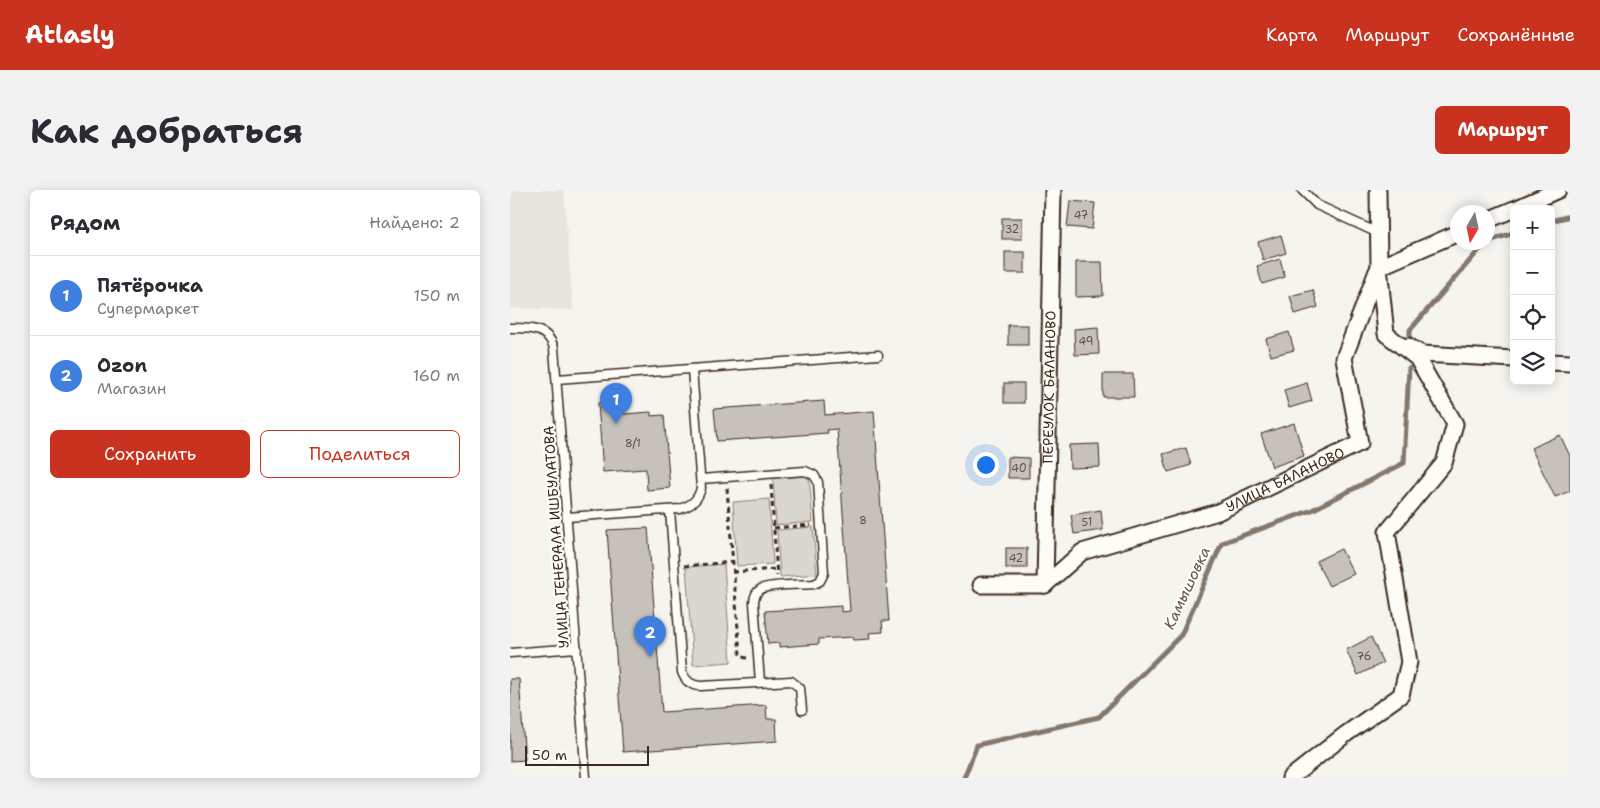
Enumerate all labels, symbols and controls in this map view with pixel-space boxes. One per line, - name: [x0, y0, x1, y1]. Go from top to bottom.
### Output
- text: Atlasly: [25, 19, 115, 51]
- text: Карта: [1266, 23, 1317, 47]
- text: Маршрут: [1345, 23, 1429, 47]
- text: Сохранённые: [1457, 23, 1575, 47]
- button: Маршрут: [1435, 106, 1570, 154]
- text: Как добраться: [30, 107, 303, 154]
- north arrow: [1450, 205, 1495, 250]
- map controls: [1510, 205, 1555, 385]
- button: +: [1510, 205, 1555, 250]
- house number: 47: [1074, 208, 1089, 223]
- text: Рядом: [50, 209, 120, 237]
- text: Найдено: 2: [369, 212, 460, 233]
- house number: 32: [1005, 222, 1019, 237]
- button: −: [1510, 250, 1555, 295]
- text: Пятёрочка: [97, 273, 203, 298]
- text: 1: [62, 285, 70, 306]
- text: 150 m: [413, 285, 460, 306]
- button: locate: [1510, 295, 1555, 340]
- text: Супермаркет: [97, 298, 199, 319]
- street label: ПЕРЕУЛОК БАЛАНОВО: [1038, 310, 1060, 464]
- house number: 49: [1079, 334, 1093, 349]
- button: layers: [1510, 340, 1555, 385]
- text: Ozon: [97, 353, 147, 378]
- text: 2: [60, 365, 72, 386]
- text: 160 m: [413, 365, 460, 386]
- text: Магазин: [97, 378, 166, 399]
- pin: 1: [600, 383, 632, 424]
- street label: УЛИЦА ГЕНЕРАЛА ИШБУЛАТОВА: [539, 425, 573, 649]
- button: Сохранить: [50, 430, 250, 478]
- button: Поделиться: [260, 430, 460, 478]
- house number: 8/1: [625, 436, 641, 451]
- street label: УЛИЦА БАЛАНОВО: [1223, 443, 1347, 516]
- your location: [973, 452, 999, 478]
- house number: 40: [1011, 461, 1027, 476]
- house number: 8: [859, 513, 867, 528]
- house number: 51: [1082, 515, 1092, 530]
- water label: Камышовка: [1159, 543, 1215, 633]
- house number: 42: [1009, 551, 1023, 566]
- pin: 2: [634, 616, 666, 657]
- house number: 76: [1357, 649, 1371, 664]
- scale bar: [525, 743, 649, 766]
- text: 50 m: [532, 746, 567, 764]

